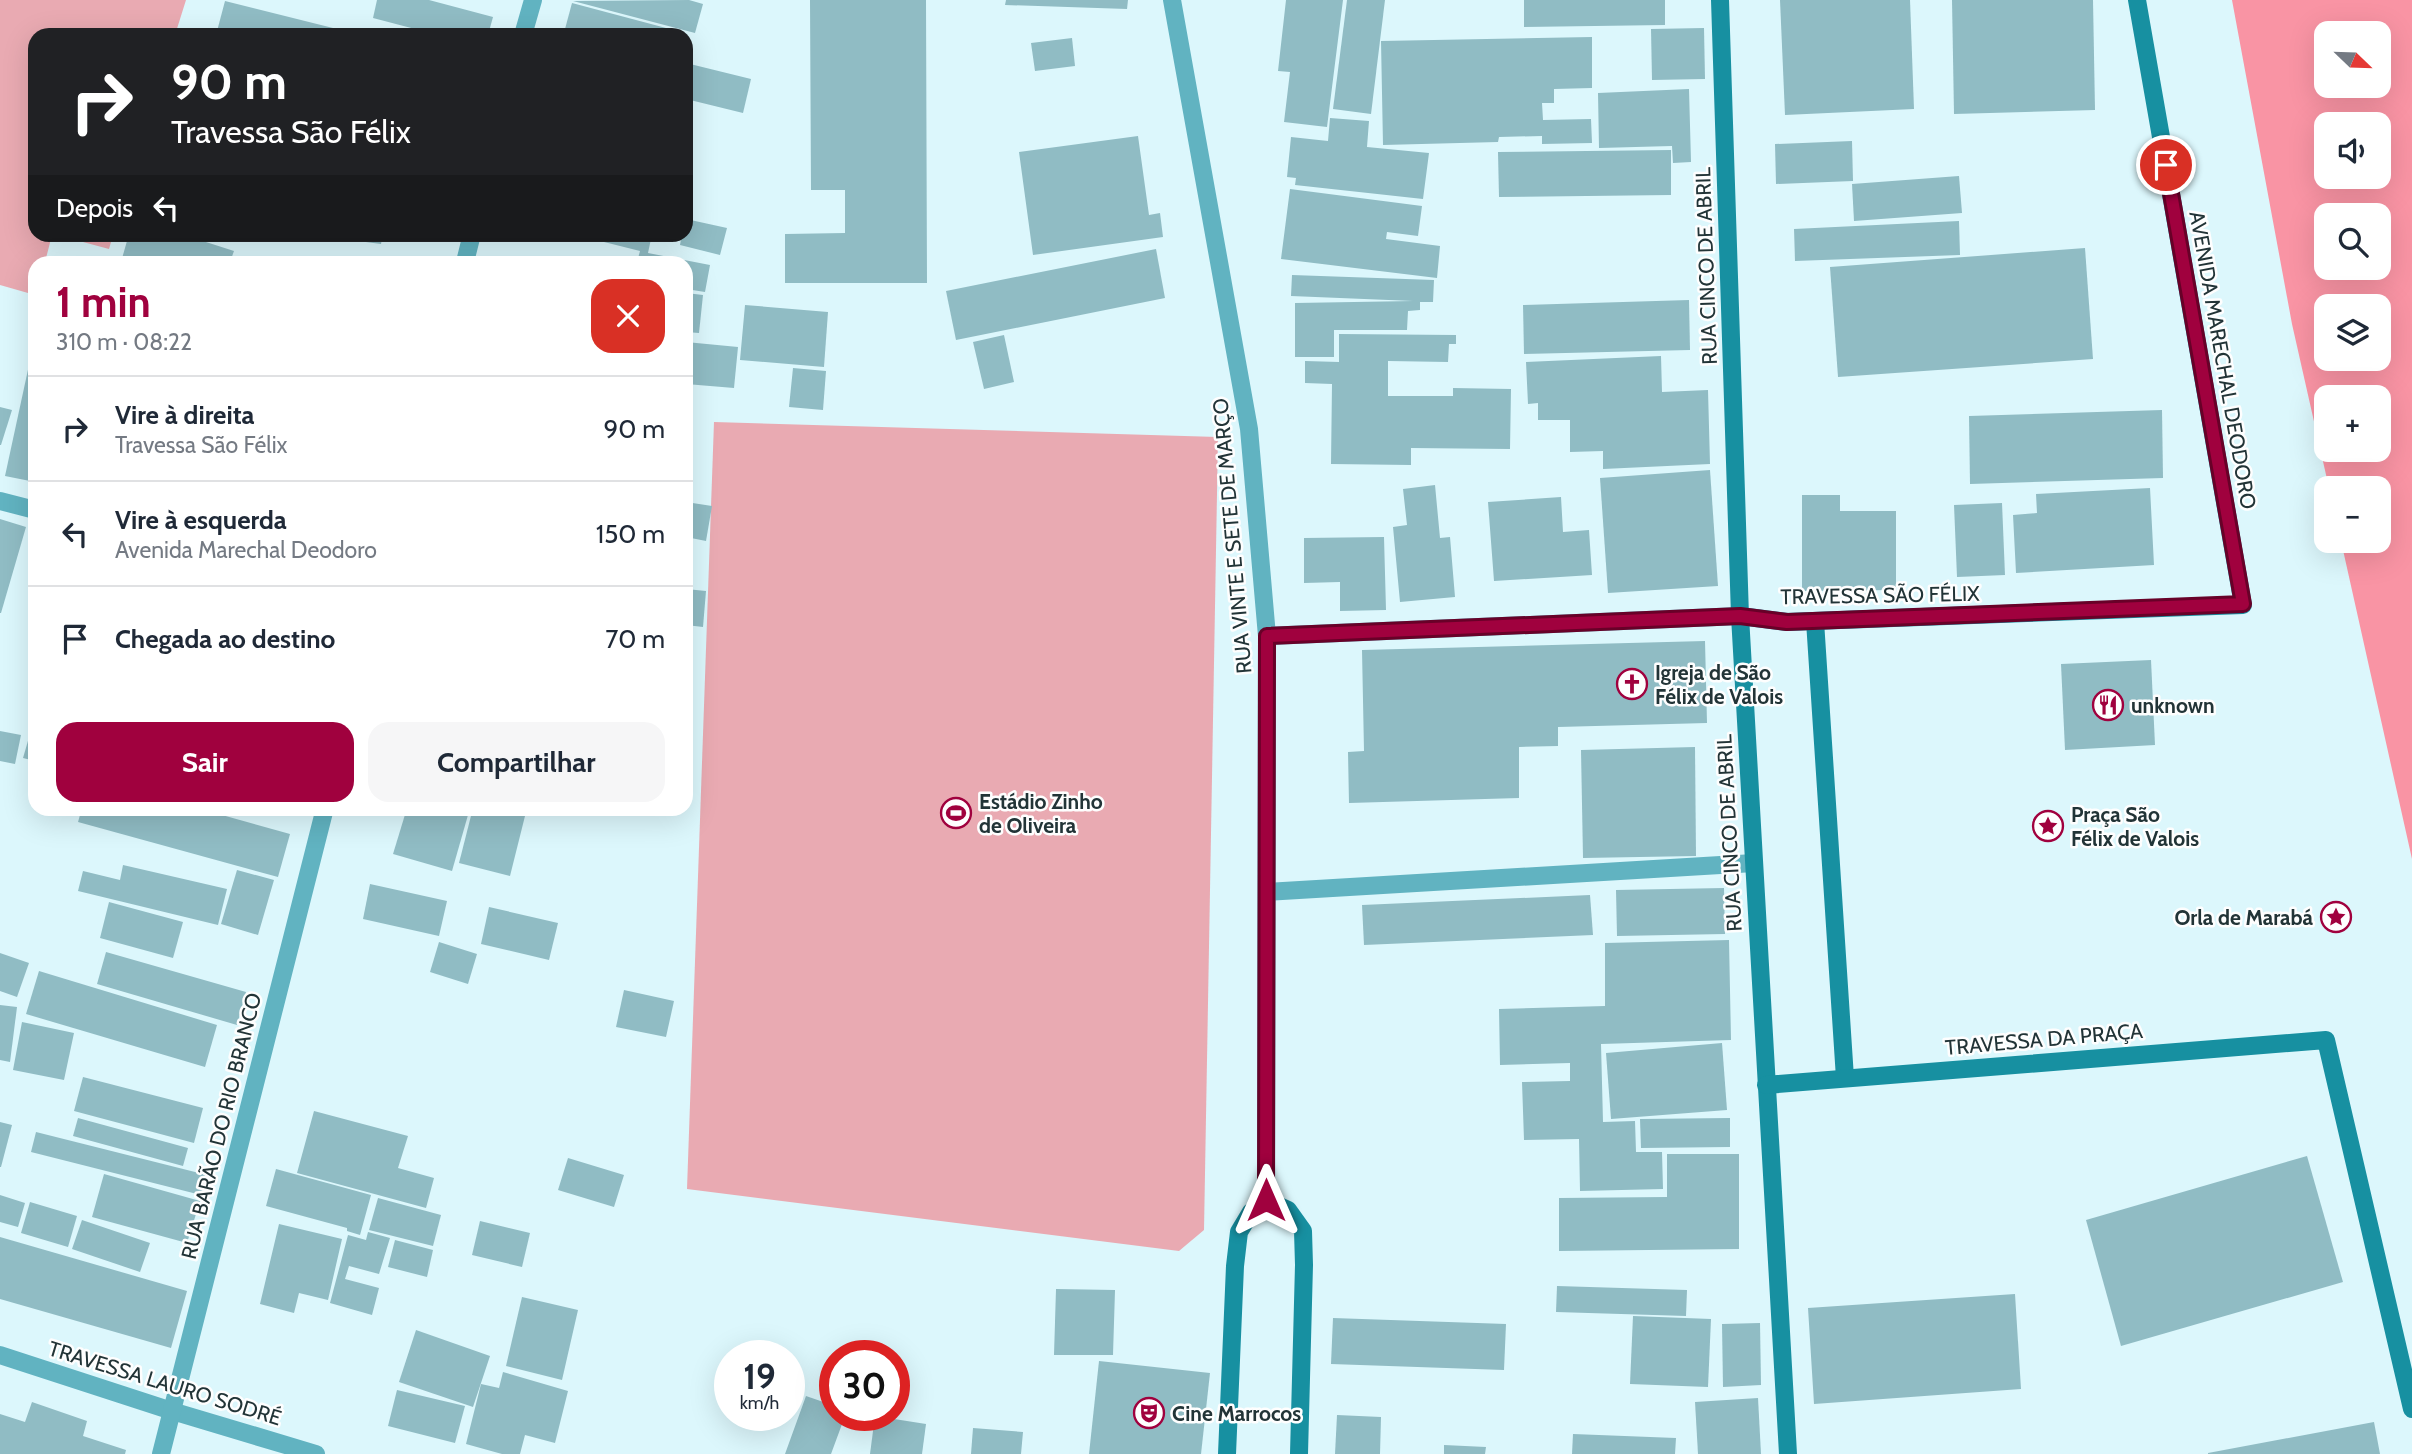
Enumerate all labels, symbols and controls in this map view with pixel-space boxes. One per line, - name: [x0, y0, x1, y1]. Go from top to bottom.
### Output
- north arrow: [2314, 21, 2390, 98]
- map controls: [2314, 21, 2391, 553]
- text: 90 m: [171, 52, 287, 111]
- icon: right: [56, 56, 147, 147]
- text: Travessa São Félix: [171, 112, 411, 151]
- button: sound: [2314, 112, 2391, 189]
- pin: [2136, 135, 2196, 195]
- icon: arrive: [2147, 146, 2185, 184]
- street label: RUA CINCO DE ABRIL: [1690, 166, 1722, 365]
- icon: left: [147, 189, 185, 227]
- text: Depois: [56, 192, 133, 224]
- button: search: [2314, 203, 2391, 280]
- street label: AVENIDA MARECHAL DEODORO: [2184, 209, 2262, 511]
- text: 1 min: [56, 276, 151, 328]
- button: close: [591, 279, 665, 353]
- button: layers: [2314, 294, 2391, 371]
- text: 310 m · 08:22: [56, 328, 192, 356]
- button: +: [2314, 385, 2391, 462]
- street label: RUA VINTE E SETE DE MARÇO: [1207, 397, 1257, 675]
- text: Vire à direita: [115, 399, 255, 431]
- icon: right: [56, 410, 94, 448]
- text: 90 m: [603, 413, 665, 445]
- text: Travessa São Félix: [115, 431, 287, 459]
- button: −: [2314, 476, 2391, 553]
- text: Vire à esquerda: [115, 504, 287, 536]
- icon: left: [56, 515, 94, 553]
- text: 150 m: [596, 518, 665, 550]
- text: Avenida Marechal Deodoro: [115, 536, 377, 564]
- street label: TRAVESSA SÃO FÉLIX: [1780, 580, 1980, 609]
- icon: arrive: [56, 620, 94, 658]
- text: Chegada ao destino: [115, 623, 335, 655]
- text: 70 m: [605, 623, 665, 655]
- place label: Igreja de São Félix de Valois: [1655, 660, 1783, 709]
- church icon: Igreja de São Félix de Valois: [1615, 667, 1649, 701]
- restaurant icon: unknown: [2091, 688, 2125, 722]
- place label: unknown: [2131, 693, 2215, 718]
- button: Sair: [56, 722, 354, 802]
- button: Compartilhar: [368, 722, 665, 802]
- street label: RUA CINCO DE ABRIL: [1711, 733, 1747, 932]
- place label: Estádio Zinho de Oliveira: [979, 789, 1103, 838]
- sports icon: Estádio Zinho de Oliveira: [939, 796, 973, 830]
- place label: Praça São Félix de Valois: [2071, 802, 2199, 851]
- place icon: Praça São Félix de Valois: [2031, 809, 2065, 843]
- place icon: Orla de Marabá: [2319, 900, 2353, 934]
- place label: Orla de Marabá: [2174, 905, 2314, 930]
- street label: RUA BARÃO DO RIO BRANCO: [175, 990, 266, 1262]
- street label: TRAVESSA DA PRAÇA: [1944, 1018, 2144, 1060]
- position arrow: [1229, 1163, 1303, 1237]
- street label: TRAVESSA LAURO SODRÉ: [45, 1336, 285, 1430]
- speed limit sign: 30: [819, 1340, 910, 1431]
- text: 19: [743, 1355, 776, 1398]
- text: km/h: [740, 1392, 779, 1414]
- theatre icon: Cine Marrocos: [1132, 1396, 1166, 1430]
- place label: Cine Marrocos: [1172, 1401, 1301, 1426]

